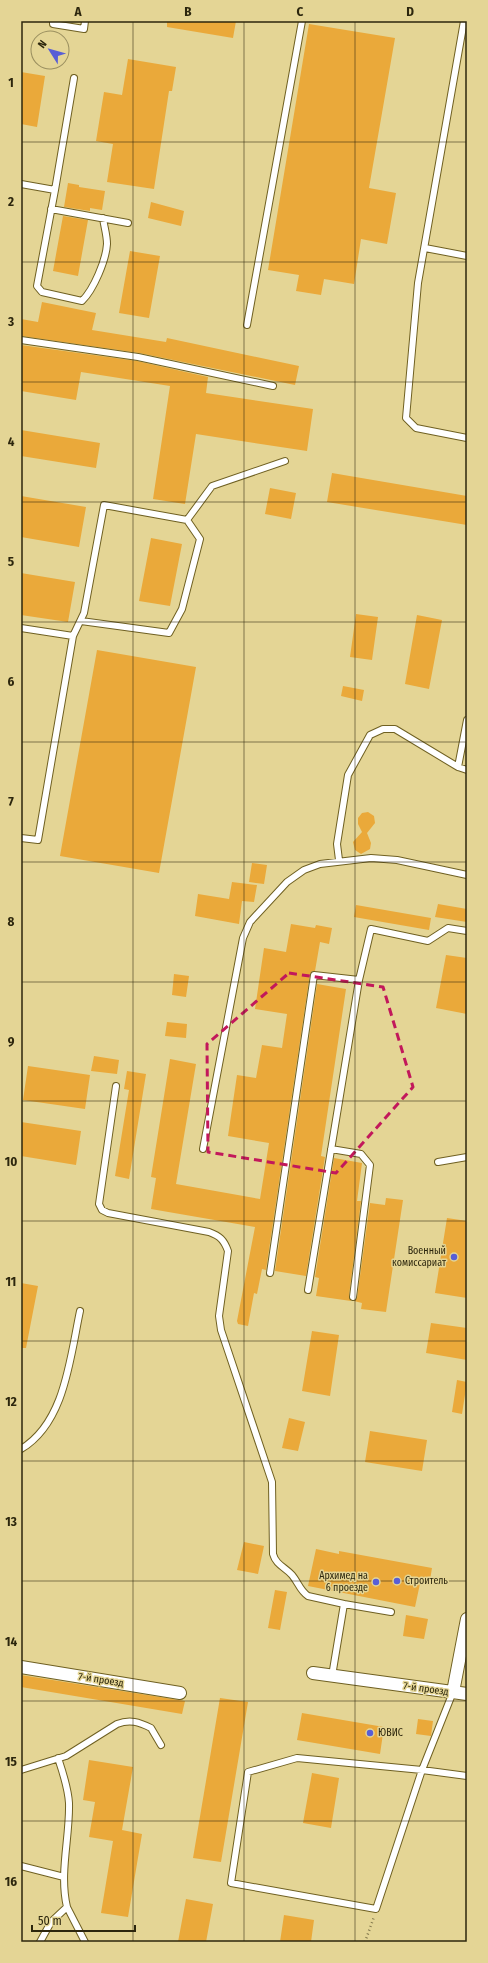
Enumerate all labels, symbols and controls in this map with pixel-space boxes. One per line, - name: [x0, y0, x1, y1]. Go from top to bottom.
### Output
- text: A: [73, 4, 82, 19]
- text: B: [184, 4, 192, 19]
- text: C: [297, 4, 304, 19]
- text: D: [406, 4, 414, 19]
- north arrow: [30, 30, 70, 70]
- text: N: [35, 38, 50, 51]
- text: 1: [8, 75, 14, 90]
- text: 2: [7, 194, 14, 209]
- text: 3: [7, 314, 14, 329]
- text: 4: [8, 434, 15, 449]
- text: 5: [8, 554, 14, 569]
- text: 6: [8, 674, 15, 689]
- text: 7: [8, 794, 14, 809]
- text: 8: [8, 914, 15, 929]
- text: 9: [8, 1034, 15, 1049]
- text: 10: [5, 1154, 17, 1169]
- place label: Военный комиссариат: [392, 1245, 447, 1269]
- marker: Военный комиссариат: [449, 1252, 459, 1262]
- text: 11: [6, 1274, 16, 1289]
- text: 12: [5, 1394, 17, 1409]
- text: 13: [5, 1514, 17, 1529]
- place label: Архимед на 6 проезде: [319, 1570, 368, 1594]
- place label: Строитель: [405, 1575, 448, 1587]
- marker: Строитель: [392, 1576, 402, 1586]
- marker: Архимед на 6 проезде: [371, 1577, 381, 1587]
- text: 14: [5, 1634, 17, 1649]
- street label: 7-й проезд: [78, 1671, 124, 1689]
- street label: 7-й проезд: [403, 1680, 449, 1698]
- place label: ЮВИС: [378, 1727, 403, 1739]
- marker: ЮВИС: [365, 1728, 375, 1738]
- text: 15: [5, 1754, 17, 1769]
- text: 16: [5, 1874, 17, 1889]
- scale bar: [32, 1907, 135, 1933]
- text: 50 m: [38, 1914, 62, 1928]

